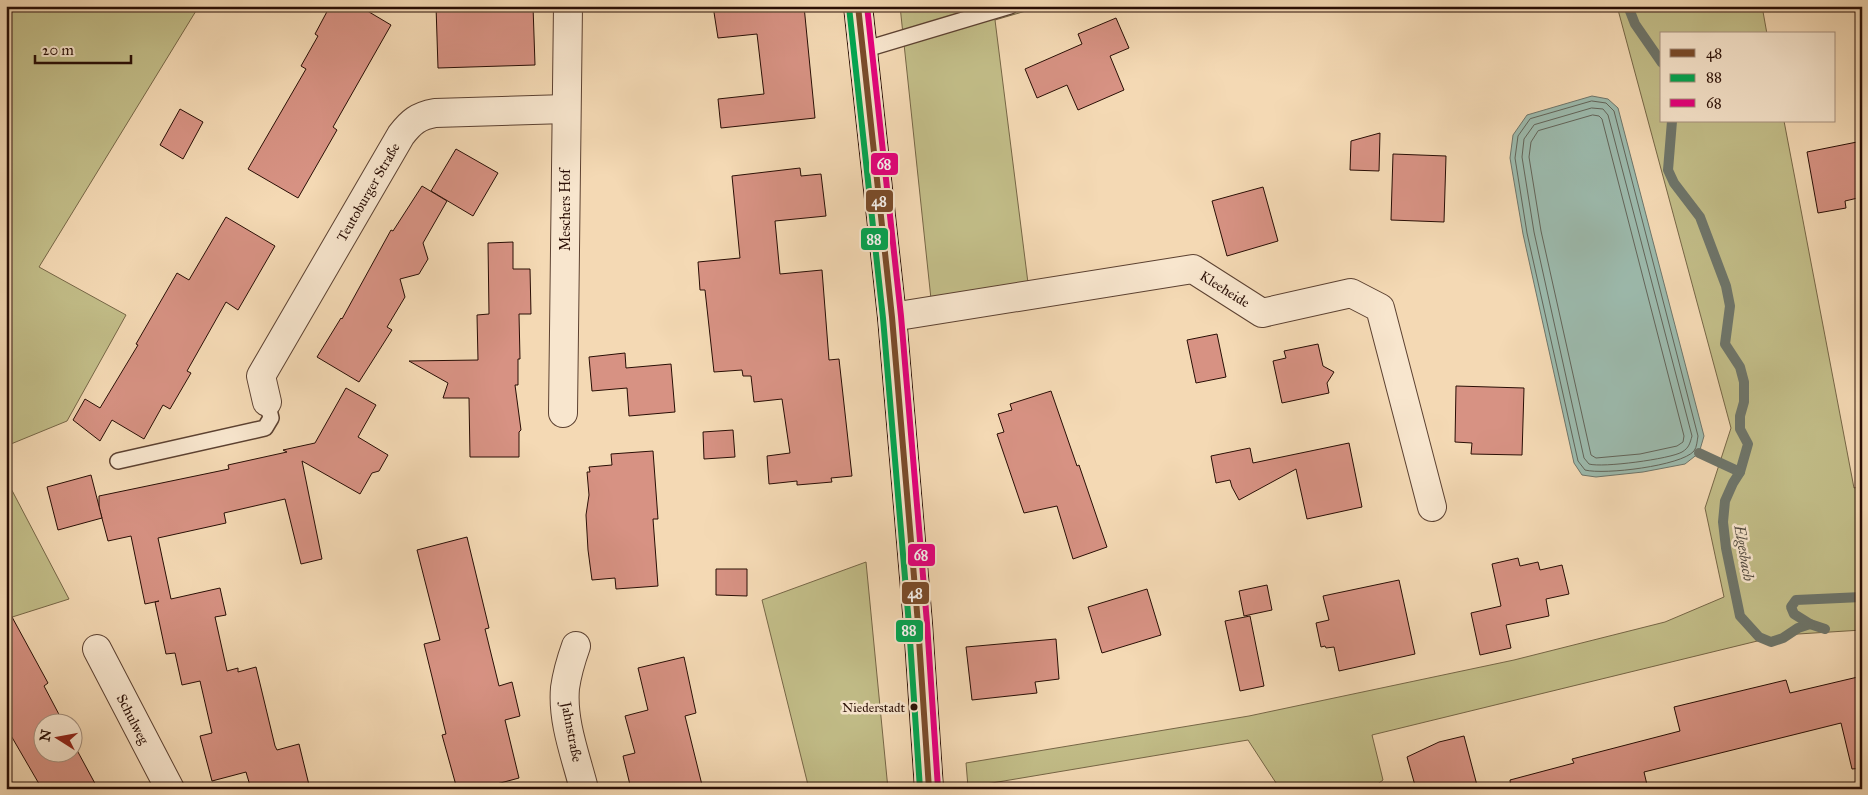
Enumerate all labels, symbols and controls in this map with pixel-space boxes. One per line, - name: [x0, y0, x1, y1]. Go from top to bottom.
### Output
- scale bar: [35, 32, 131, 64]
- legend: [1660, 32, 1836, 122]
- text: 20 m: [42, 41, 74, 59]
- text: 48: [1706, 44, 1722, 62]
- text: 88: [1706, 68, 1722, 86]
- text: 68: [1706, 94, 1722, 112]
- street label: Teutoburger Straße: [333, 140, 404, 245]
- line badge: 68: [870, 152, 899, 176]
- text: 68: [877, 156, 891, 173]
- street label: Meschers Hof: [557, 167, 574, 251]
- line badge: 48: [865, 189, 894, 213]
- text: 48: [871, 193, 887, 211]
- line badge: 88: [860, 227, 889, 251]
- text: 88: [867, 231, 881, 248]
- street label: Kleeheide: [1197, 268, 1253, 311]
- water label: Elgesbach: [1730, 522, 1758, 583]
- line badge: 68: [907, 543, 936, 567]
- text: 68: [914, 547, 928, 564]
- line badge: 48: [901, 581, 930, 605]
- text: 48: [907, 585, 923, 603]
- line badge: 88: [895, 619, 924, 643]
- text: 88: [902, 622, 916, 639]
- street label: Schulweg: [113, 691, 153, 748]
- street label: Jahnstraße: [556, 699, 586, 764]
- place label: Niederstadt: [842, 700, 905, 716]
- marker: Niederstadt: [909, 702, 919, 712]
- north arrow: [32, 712, 82, 762]
- text: N: [36, 728, 55, 743]

